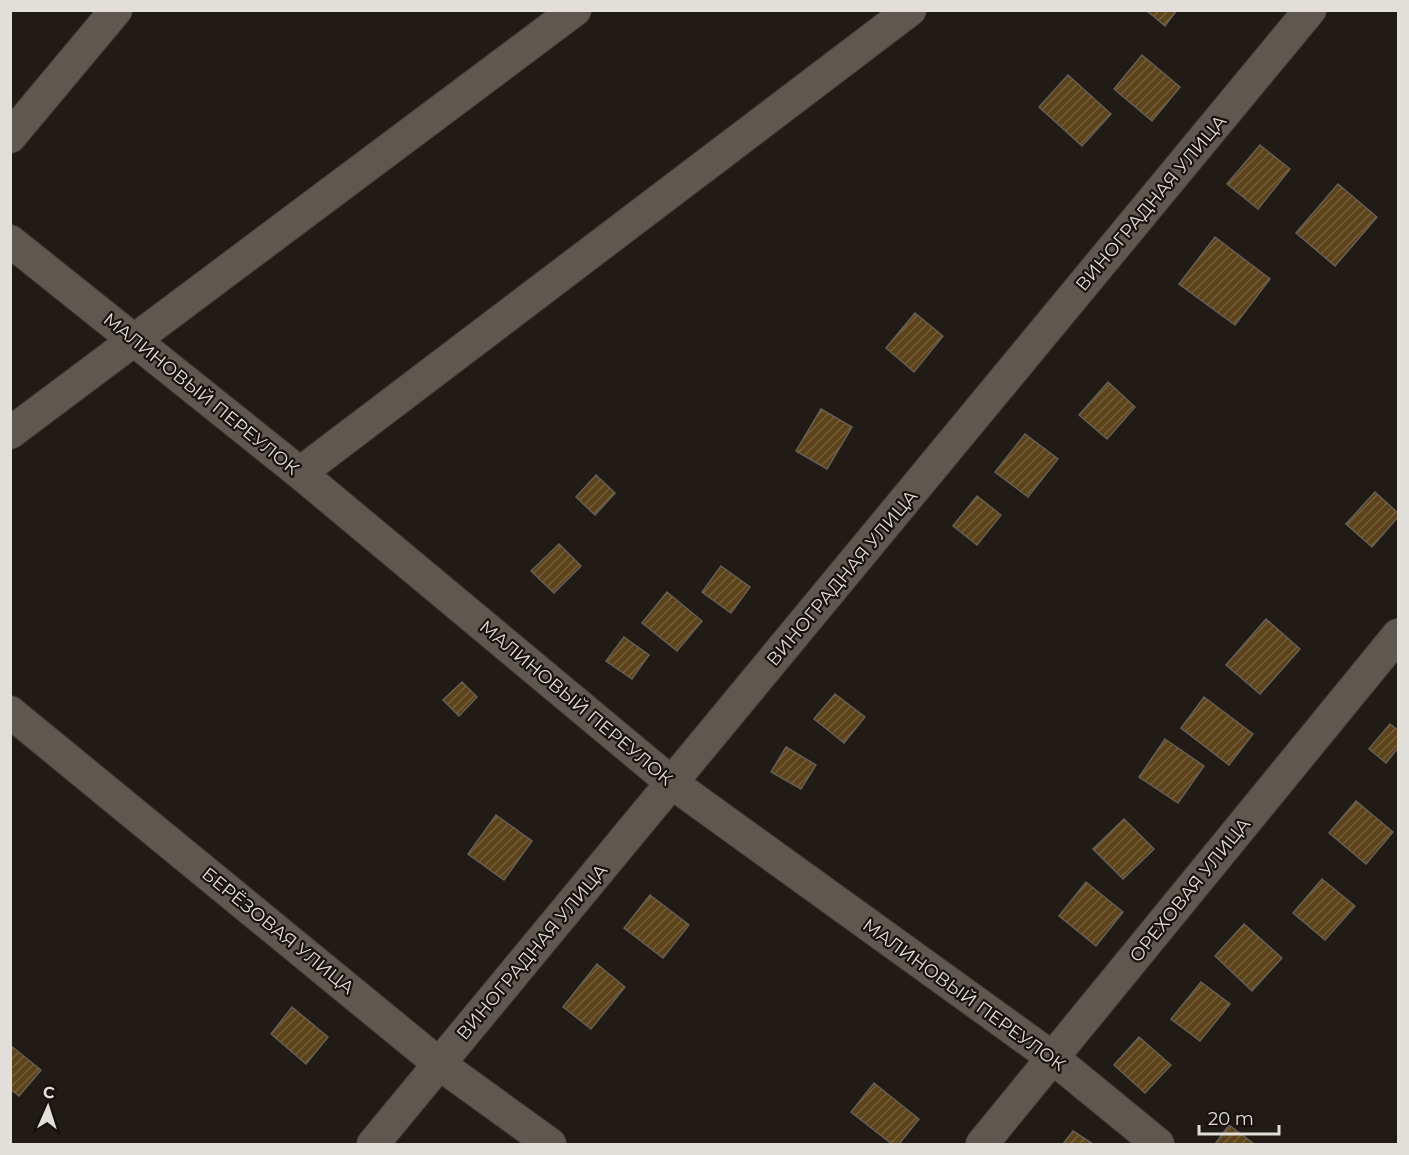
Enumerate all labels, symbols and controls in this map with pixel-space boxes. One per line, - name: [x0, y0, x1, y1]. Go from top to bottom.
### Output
- street label: ВИНОГРАДНАЯ УЛИЦА: [1071, 110, 1231, 295]
- street label: МАЛИНОВЫЙ ПЕРЕУЛОК: [99, 308, 304, 480]
- street label: ВИНОГРАДНАЯ УЛИЦА: [762, 485, 922, 670]
- street label: МАЛИНОВЫЙ ПЕРЕУЛОК: [475, 616, 677, 791]
- street label: ОРЕХОВАЯ УЛИЦА: [1125, 813, 1255, 967]
- street label: ВИНОГРАДНАЯ УЛИЦА: [452, 859, 612, 1044]
- street label: БЕРЁЗОВАЯ УЛИЦА: [197, 863, 359, 1000]
- street label: МАЛИНОВЫЙ ПЕРЕУЛОК: [858, 914, 1070, 1076]
- north arrow: [18, 1077, 78, 1137]
- text: С: [42, 1083, 55, 1102]
- scale bar: [1199, 1098, 1278, 1136]
- text: 20 m: [1208, 1108, 1254, 1130]

